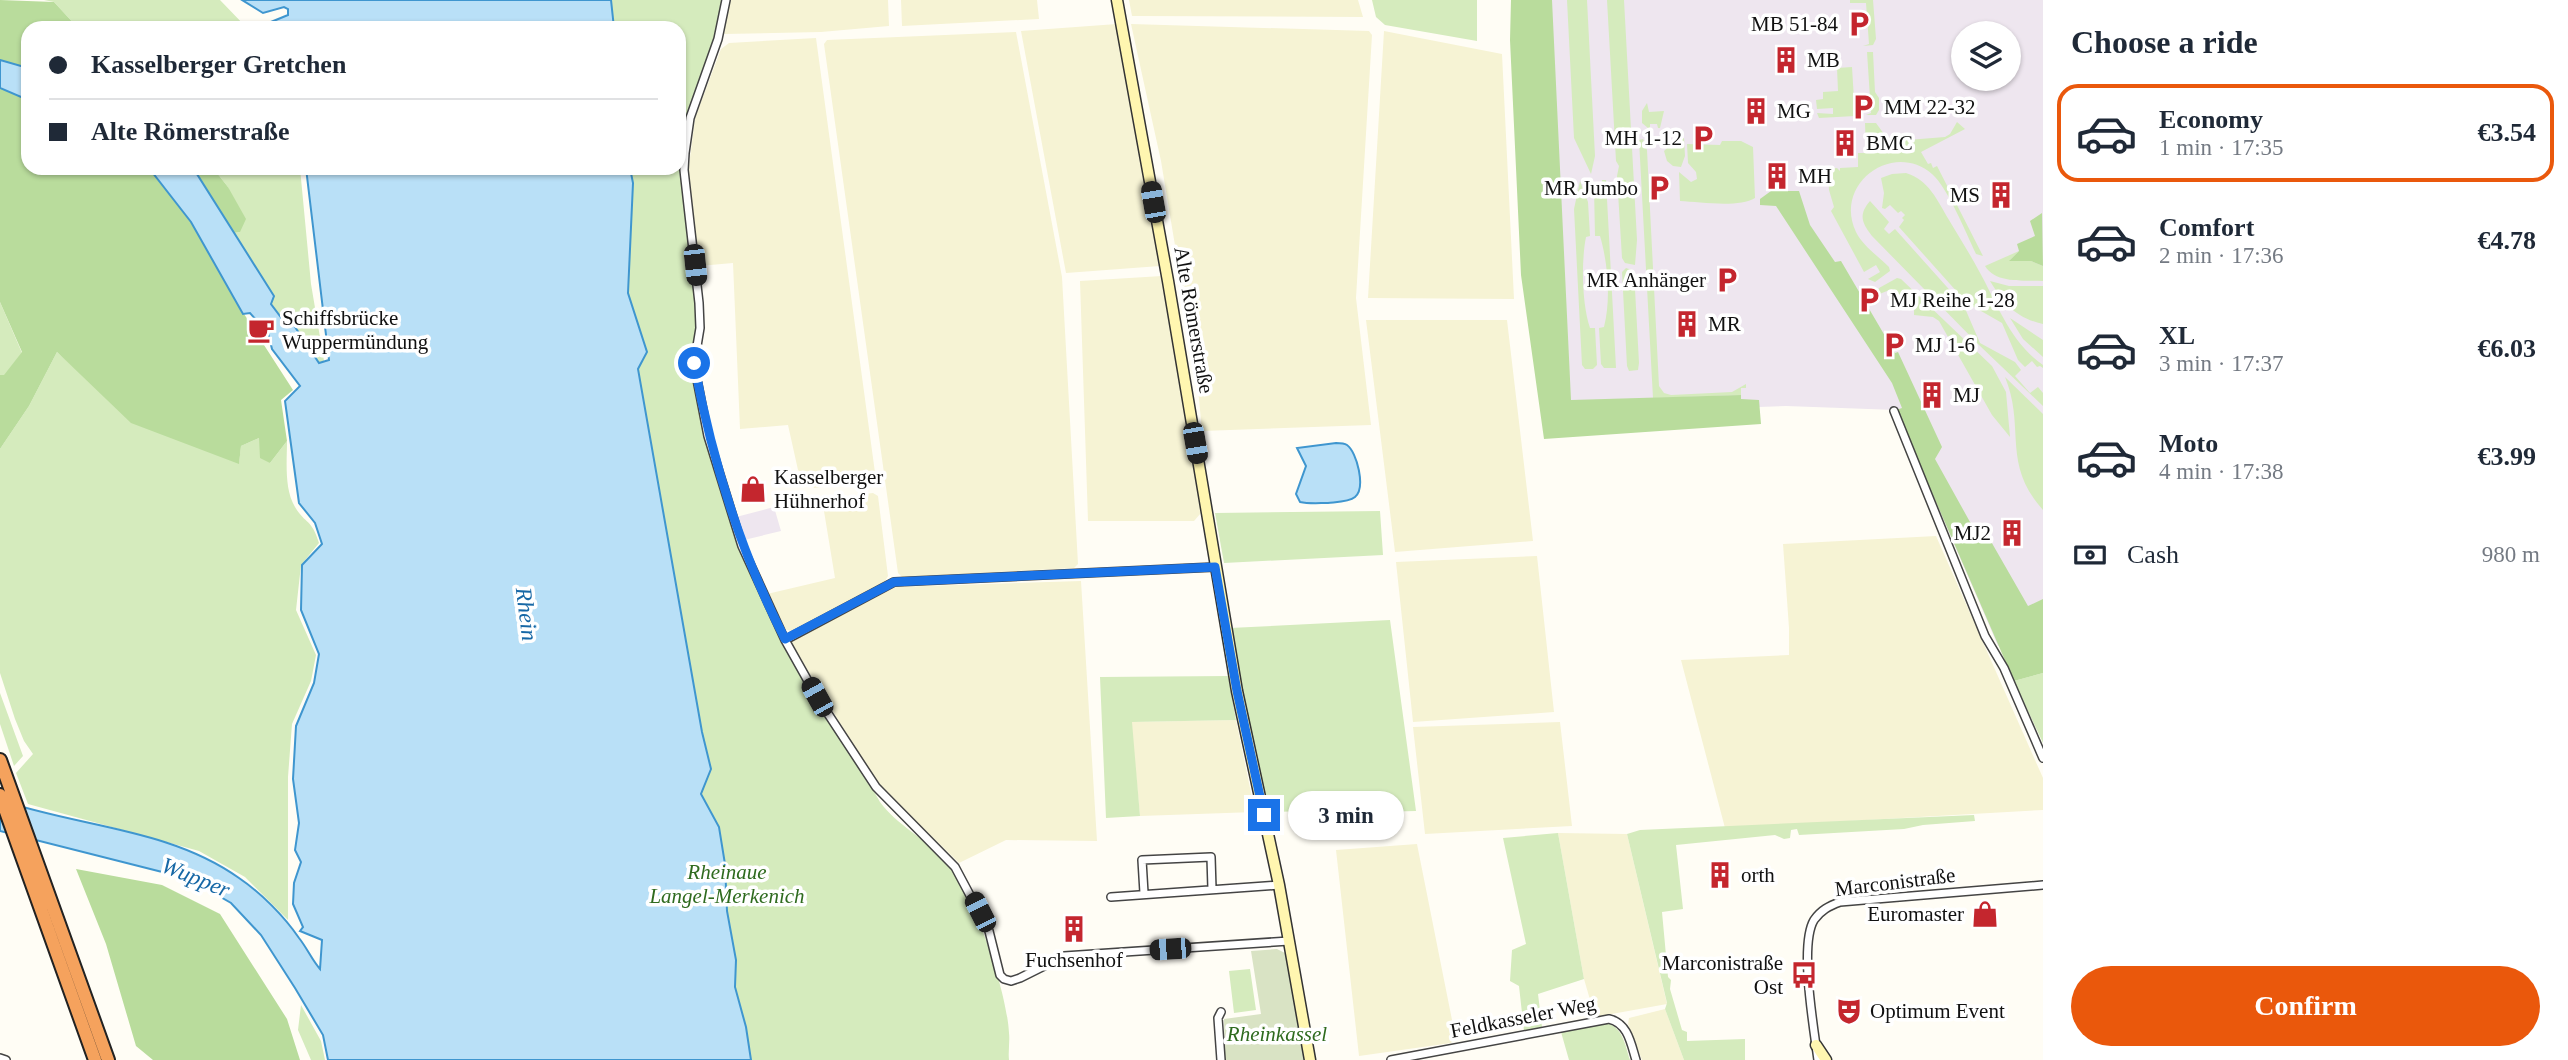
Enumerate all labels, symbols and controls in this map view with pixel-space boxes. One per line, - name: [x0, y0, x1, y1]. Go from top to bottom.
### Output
- parking icon: MB 51-84: [1844, 9, 1874, 39]
- place label: MB 51-84: [1751, 12, 1838, 36]
- map controls: [1951, 21, 2021, 91]
- button: layers: [1951, 21, 2021, 91]
- text: Choose a ride: [2071, 24, 2258, 60]
- building icon: MB: [1771, 45, 1801, 75]
- place label: MB: [1807, 48, 1840, 72]
- text: Kasselberger Gretchen: [91, 50, 346, 79]
- parking icon: MM 22-32: [1848, 92, 1878, 122]
- place label: MM 22-32: [1884, 95, 1976, 119]
- building icon: MG: [1741, 96, 1771, 126]
- place label: MG: [1777, 99, 1811, 123]
- icon: car: [2075, 102, 2138, 165]
- text: Economy: [2159, 105, 2263, 134]
- text: Alte Römerstraße: [91, 117, 290, 146]
- text: €3.54: [2478, 118, 2536, 147]
- parking icon: MH 1-12: [1688, 123, 1718, 153]
- place label: MH 1-12: [1604, 126, 1682, 150]
- building icon: BMC: [1830, 128, 1860, 158]
- place label: BMC: [1866, 131, 1913, 155]
- text: 1 min · 17:35: [2159, 135, 2284, 160]
- building icon: MH: [1762, 161, 1792, 191]
- place label: MH: [1798, 164, 1832, 188]
- parking icon: MR Jumbo: [1644, 173, 1674, 203]
- place label: MR Jumbo: [1544, 176, 1638, 200]
- car: [1140, 179, 1167, 225]
- building icon: MS: [1986, 180, 2016, 210]
- place label: MS: [1950, 183, 1980, 207]
- icon: car: [2075, 210, 2138, 273]
- text: Comfort: [2159, 213, 2254, 242]
- text: €4.78: [2478, 226, 2536, 255]
- car: [683, 243, 708, 287]
- text: 2 min · 17:36: [2159, 243, 2284, 268]
- street label: Alte Römerstraße: [1169, 245, 1219, 395]
- parking icon: MR Anhänger: [1712, 265, 1742, 295]
- place label: MR Anhänger: [1586, 268, 1706, 292]
- parking icon: MJ Reihe 1-28: [1854, 285, 1884, 315]
- place label: MJ Reihe 1-28: [1890, 288, 2015, 312]
- place label: Schiffsbrücke Wuppermündung: [282, 306, 429, 354]
- building icon: MR: [1672, 309, 1702, 339]
- place label: MR: [1708, 312, 1741, 336]
- cafe icon: Schiffsbrücke Wuppermündung: [246, 315, 276, 345]
- icon: car: [2075, 318, 2138, 381]
- text: XL: [2159, 321, 2195, 350]
- parking icon: MJ 1-6: [1879, 330, 1909, 360]
- place label: MJ 1-6: [1915, 333, 1975, 357]
- text: €6.03: [2478, 334, 2536, 363]
- route start: [678, 347, 710, 379]
- text: 3 min · 17:37: [2159, 351, 2284, 376]
- building icon: MJ: [1917, 380, 1947, 410]
- place label: MJ: [1953, 383, 1980, 407]
- car: [1182, 420, 1209, 466]
- icon: car: [2075, 426, 2138, 489]
- text: Moto: [2159, 429, 2218, 458]
- text: €3.99: [2478, 442, 2536, 471]
- text: 4 min · 17:38: [2159, 459, 2284, 484]
- place label: Kasselberger Hühnerhof: [774, 465, 883, 513]
- shop icon: Kasselberger Hühnerhof: [738, 474, 768, 504]
- building icon: MJ2: [1997, 518, 2027, 548]
- place label: MJ2: [1954, 521, 1991, 545]
- icon: cash: [2071, 536, 2109, 574]
- text: Cash: [2127, 540, 2179, 569]
- text: 980 m: [2482, 542, 2540, 567]
- water label: Rhein: [511, 585, 542, 642]
- car: [798, 674, 837, 720]
- callout: 3 min: [1288, 790, 1404, 840]
- route end: [1248, 799, 1280, 831]
- text: 3 min: [1318, 803, 1374, 828]
- water label: Wupper: [158, 852, 235, 903]
- park label: Rheinaue Langel-Merkenich: [648, 860, 805, 908]
- building icon: orth: [1705, 860, 1735, 890]
- place label: orth: [1741, 863, 1775, 887]
- street label: Marconistraße: [1833, 863, 1957, 901]
- car: [962, 889, 999, 935]
- shop icon: Euromaster: [1970, 899, 2000, 929]
- place label: Euromaster: [1867, 902, 1964, 926]
- building icon: Fuchsenhof: [1059, 914, 1089, 944]
- car: [1149, 937, 1192, 961]
- place label: Fuchsenhof: [1025, 948, 1123, 972]
- place label: Marconistraße Ost: [1662, 951, 1783, 999]
- bus stop icon: Marconistraße Ost: [1789, 960, 1819, 990]
- button: Confirm: [2071, 966, 2540, 1046]
- street label: Feldkasseler Weg: [1448, 991, 1598, 1043]
- theatre icon: Optimum Event: [1834, 996, 1864, 1026]
- place label: Optimum Event: [1870, 999, 2005, 1023]
- park label: Rheinkassel: [1226, 1022, 1327, 1046]

